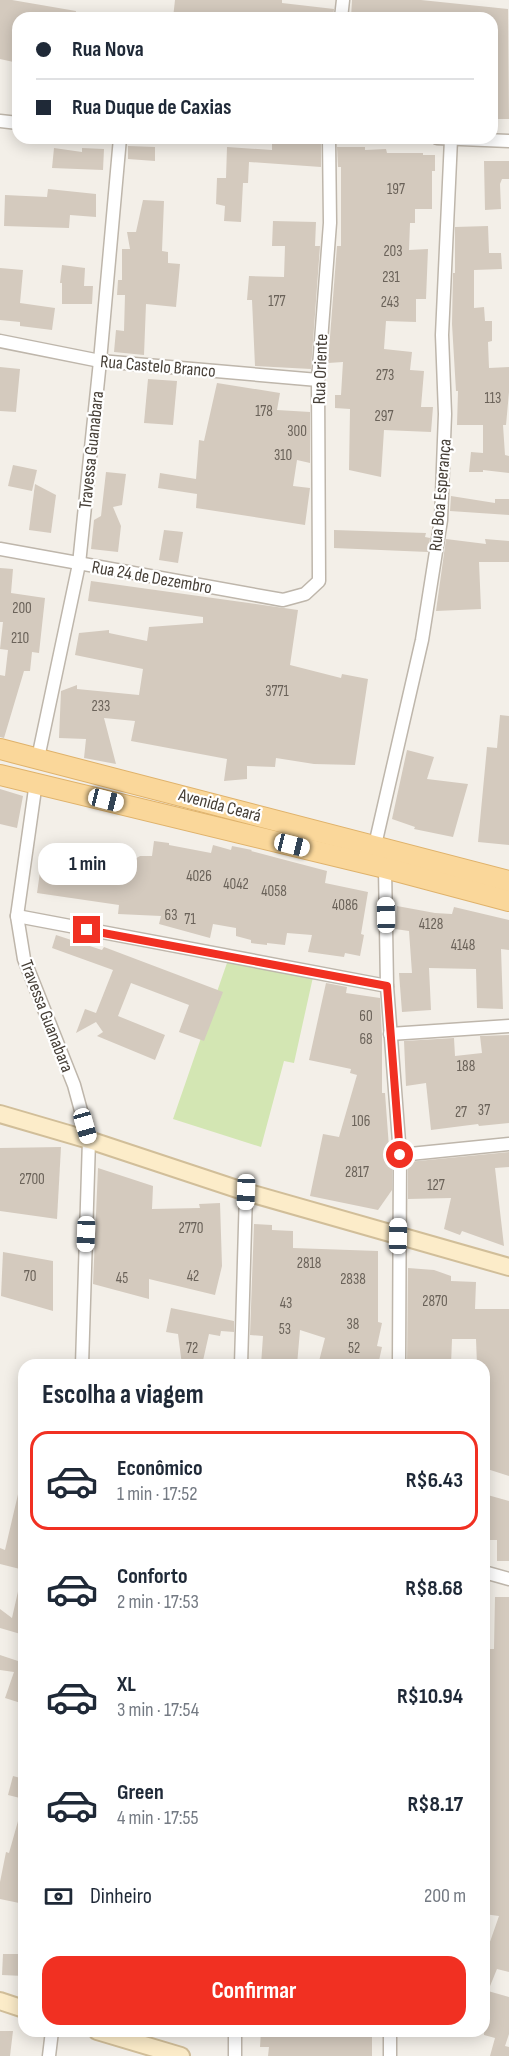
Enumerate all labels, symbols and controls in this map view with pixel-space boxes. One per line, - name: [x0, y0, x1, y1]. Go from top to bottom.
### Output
- text: Rua Nova: [72, 36, 144, 63]
- text: Rua Duque de Caxias: [72, 94, 231, 121]
- house number: 197: [387, 180, 405, 199]
- house number: 203: [383, 242, 403, 261]
- house number: 231: [382, 268, 401, 287]
- house number: 177: [268, 292, 286, 311]
- house number: 243: [381, 293, 399, 312]
- street label: Rua Oriente: [309, 333, 332, 405]
- street label: Rua Castelo Branco: [99, 351, 217, 382]
- house number: 273: [376, 366, 394, 385]
- house number: 113: [485, 389, 501, 408]
- street label: Travessa Guanabara: [75, 390, 108, 510]
- house number: 178: [255, 402, 273, 421]
- house number: 297: [375, 407, 393, 426]
- house number: 300: [287, 422, 307, 441]
- street label: Rua Boa Esperança: [425, 438, 456, 552]
- house number: 310: [274, 446, 292, 465]
- street label: Rua 24 de Dezembro: [90, 557, 214, 598]
- house number: 200: [12, 599, 32, 618]
- house number: 210: [11, 629, 29, 648]
- house number: 3771: [265, 682, 290, 701]
- house number: 233: [92, 697, 110, 716]
- street label: Avenida Ceará: [175, 784, 263, 827]
- car: [86, 787, 126, 813]
- car: [272, 832, 312, 858]
- callout: 1 min: [38, 843, 136, 885]
- text: 1 min: [69, 852, 106, 876]
- house number: 4026: [186, 867, 212, 886]
- house number: 4042: [223, 875, 249, 894]
- house number: 4058: [261, 882, 287, 901]
- house number: 4086: [332, 896, 358, 915]
- car: [377, 897, 395, 933]
- house number: 63: [165, 906, 177, 925]
- house number: 71: [184, 910, 196, 929]
- house number: 4128: [419, 915, 443, 934]
- route end: [73, 916, 100, 943]
- house number: 4148: [451, 936, 475, 955]
- street label: Travessa Guanabara: [16, 957, 78, 1075]
- house number: 60: [359, 1007, 373, 1026]
- house number: 68: [359, 1030, 373, 1049]
- house number: 188: [457, 1057, 475, 1076]
- house number: 37: [478, 1101, 490, 1120]
- house number: 27: [455, 1103, 467, 1122]
- car: [71, 1106, 99, 1146]
- house number: 106: [352, 1112, 370, 1131]
- route start: [386, 1141, 413, 1168]
- house number: 2817: [345, 1163, 369, 1182]
- house number: 2700: [19, 1170, 45, 1189]
- car: [236, 1174, 256, 1210]
- house number: 127: [427, 1176, 445, 1195]
- car: [76, 1216, 96, 1252]
- car: [389, 1218, 407, 1254]
- house number: 2770: [179, 1219, 203, 1238]
- house number: 2818: [297, 1254, 321, 1273]
- house number: 70: [24, 1267, 36, 1286]
- house number: 42: [187, 1267, 199, 1286]
- house number: 45: [116, 1269, 128, 1288]
- house number: 2838: [340, 1270, 366, 1289]
- house number: 2870: [422, 1292, 448, 1311]
- house number: 43: [280, 1294, 292, 1313]
- house number: 38: [347, 1315, 359, 1334]
- house number: 53: [279, 1320, 291, 1339]
- house number: 72: [186, 1339, 198, 1358]
- house number: 52: [348, 1339, 360, 1358]
- text: Escolha a viagem: [42, 1379, 204, 1411]
- icon: car: [45, 1454, 99, 1508]
- text: Econômico: [117, 1455, 203, 1482]
- text: R$6.43: [406, 1467, 463, 1494]
- text: 1 min · 17:52: [117, 1482, 198, 1506]
- icon: car: [45, 1562, 99, 1616]
- text: Conforto: [117, 1563, 188, 1590]
- text: R$8.68: [405, 1575, 463, 1602]
- text: 2 min · 17:53: [117, 1590, 199, 1614]
- icon: car: [45, 1670, 99, 1724]
- text: XL: [117, 1671, 136, 1698]
- text: R$10.94: [397, 1683, 463, 1710]
- text: 3 min · 17:54: [117, 1698, 199, 1722]
- icon: car: [45, 1778, 99, 1832]
- text: Green: [117, 1779, 164, 1806]
- text: R$8.17: [407, 1791, 463, 1818]
- text: 4 min · 17:55: [117, 1806, 199, 1830]
- icon: cash: [42, 1880, 75, 1913]
- text: Dinheiro: [90, 1883, 152, 1910]
- text: 200 m: [424, 1884, 466, 1908]
- button: Confirmar: [42, 1956, 466, 2025]

